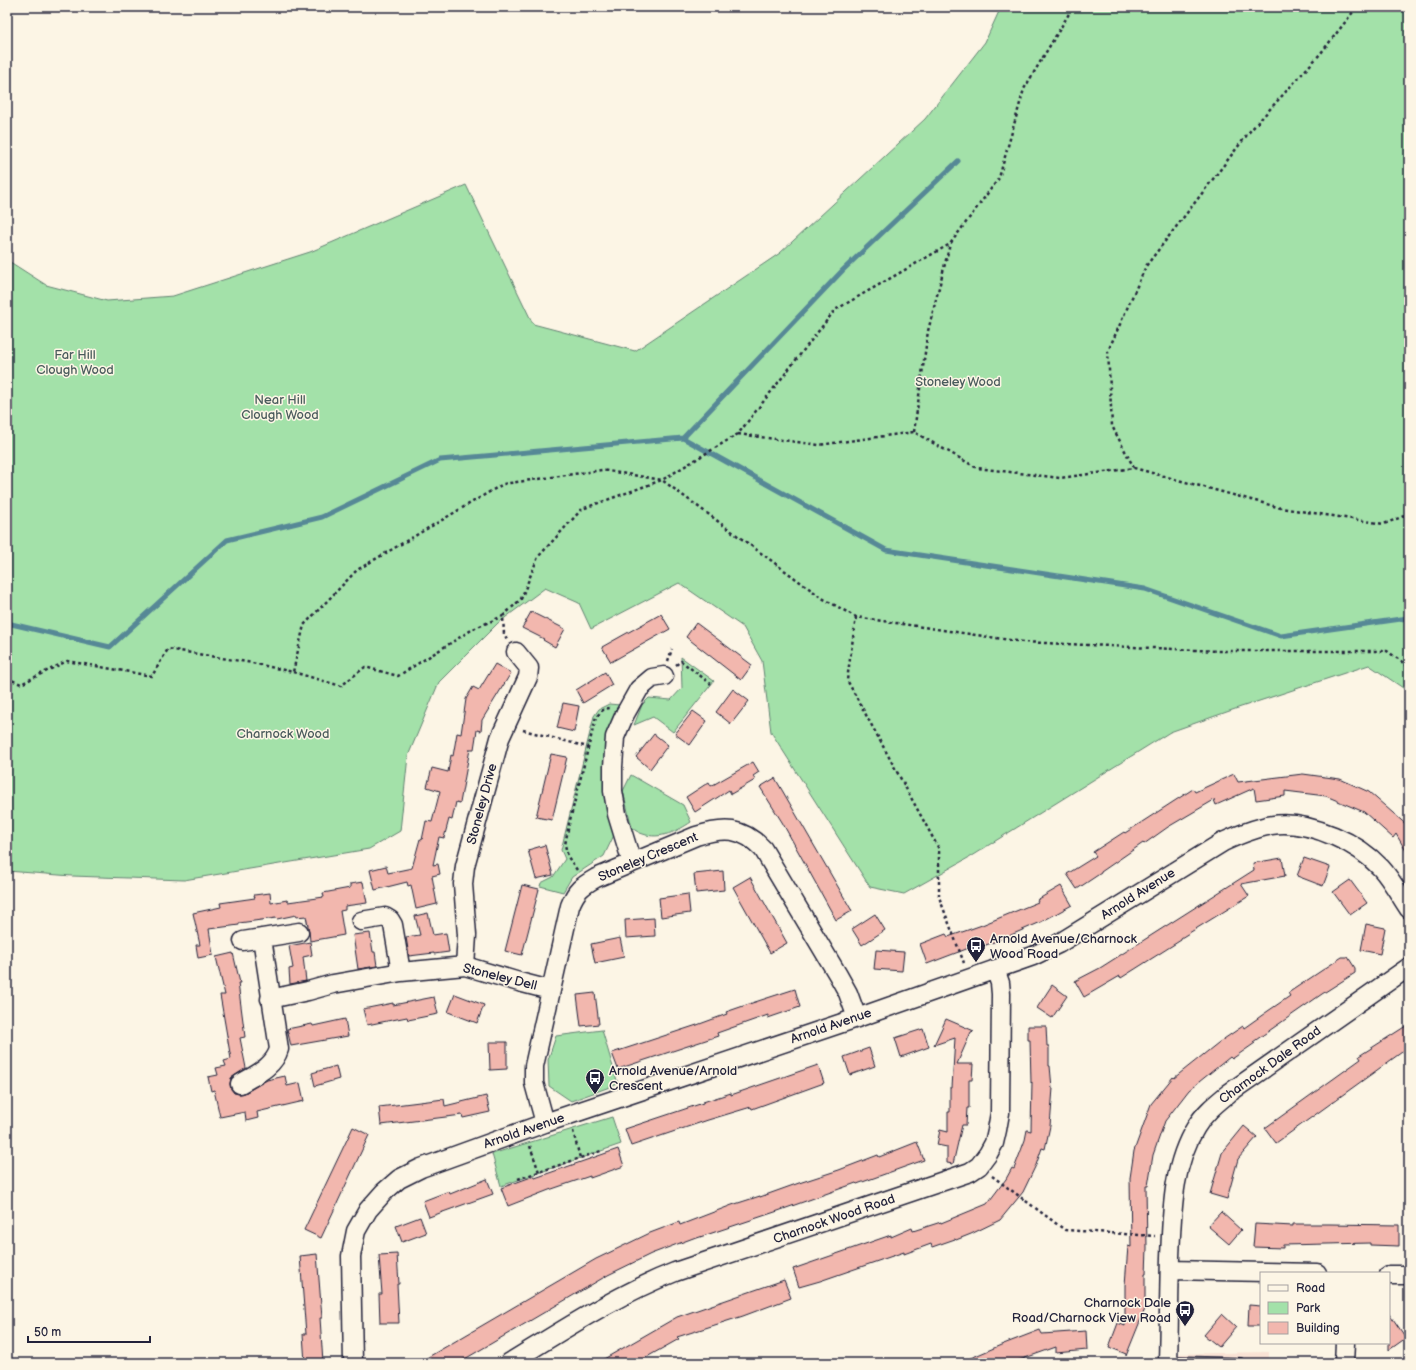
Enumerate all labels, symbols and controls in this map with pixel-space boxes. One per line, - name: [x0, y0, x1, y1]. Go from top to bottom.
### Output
- park label: Far Hill Clough Wood: [36, 347, 114, 378]
- park label: Stoneley Wood: [915, 374, 1001, 390]
- park label: Near Hill Clough Wood: [241, 392, 319, 423]
- park label: Charnock Wood: [237, 726, 329, 742]
- street label: Stoneley Drive: [463, 761, 501, 846]
- street label: Stoneley Crescent: [596, 829, 700, 885]
- street label: Arnold Avenue: [1098, 865, 1178, 923]
- place label: Arnold Avenue/Charnock Wood Road: [990, 931, 1138, 962]
- bus stop icon: Arnold Avenue/Charnock Wood Road: [965, 935, 987, 963]
- street label: Stoneley Dell: [461, 960, 539, 994]
- street label: Arnold Avenue: [788, 1005, 874, 1047]
- street label: Charnock Dale Road: [1216, 1023, 1324, 1107]
- place label: Arnold Avenue/Arnold Crescent: [609, 1063, 737, 1094]
- bus stop icon: Arnold Avenue/Arnold Crescent: [584, 1067, 606, 1095]
- street label: Arnold Avenue: [481, 1110, 567, 1152]
- street label: Charnock Wood Road: [771, 1191, 897, 1247]
- legend: [1260, 1272, 1390, 1344]
- text: Road: [1296, 1281, 1325, 1296]
- place label: Charnock Dale Road/Charnock View Road: [1012, 1295, 1171, 1326]
- bus stop icon: Charnock Dale Road/Charnock View Road: [1174, 1299, 1196, 1327]
- text: Park: [1296, 1301, 1320, 1316]
- scale bar: [28, 1318, 150, 1344]
- text: Building: [1296, 1321, 1340, 1336]
- text: 50 m: [34, 1325, 61, 1340]

